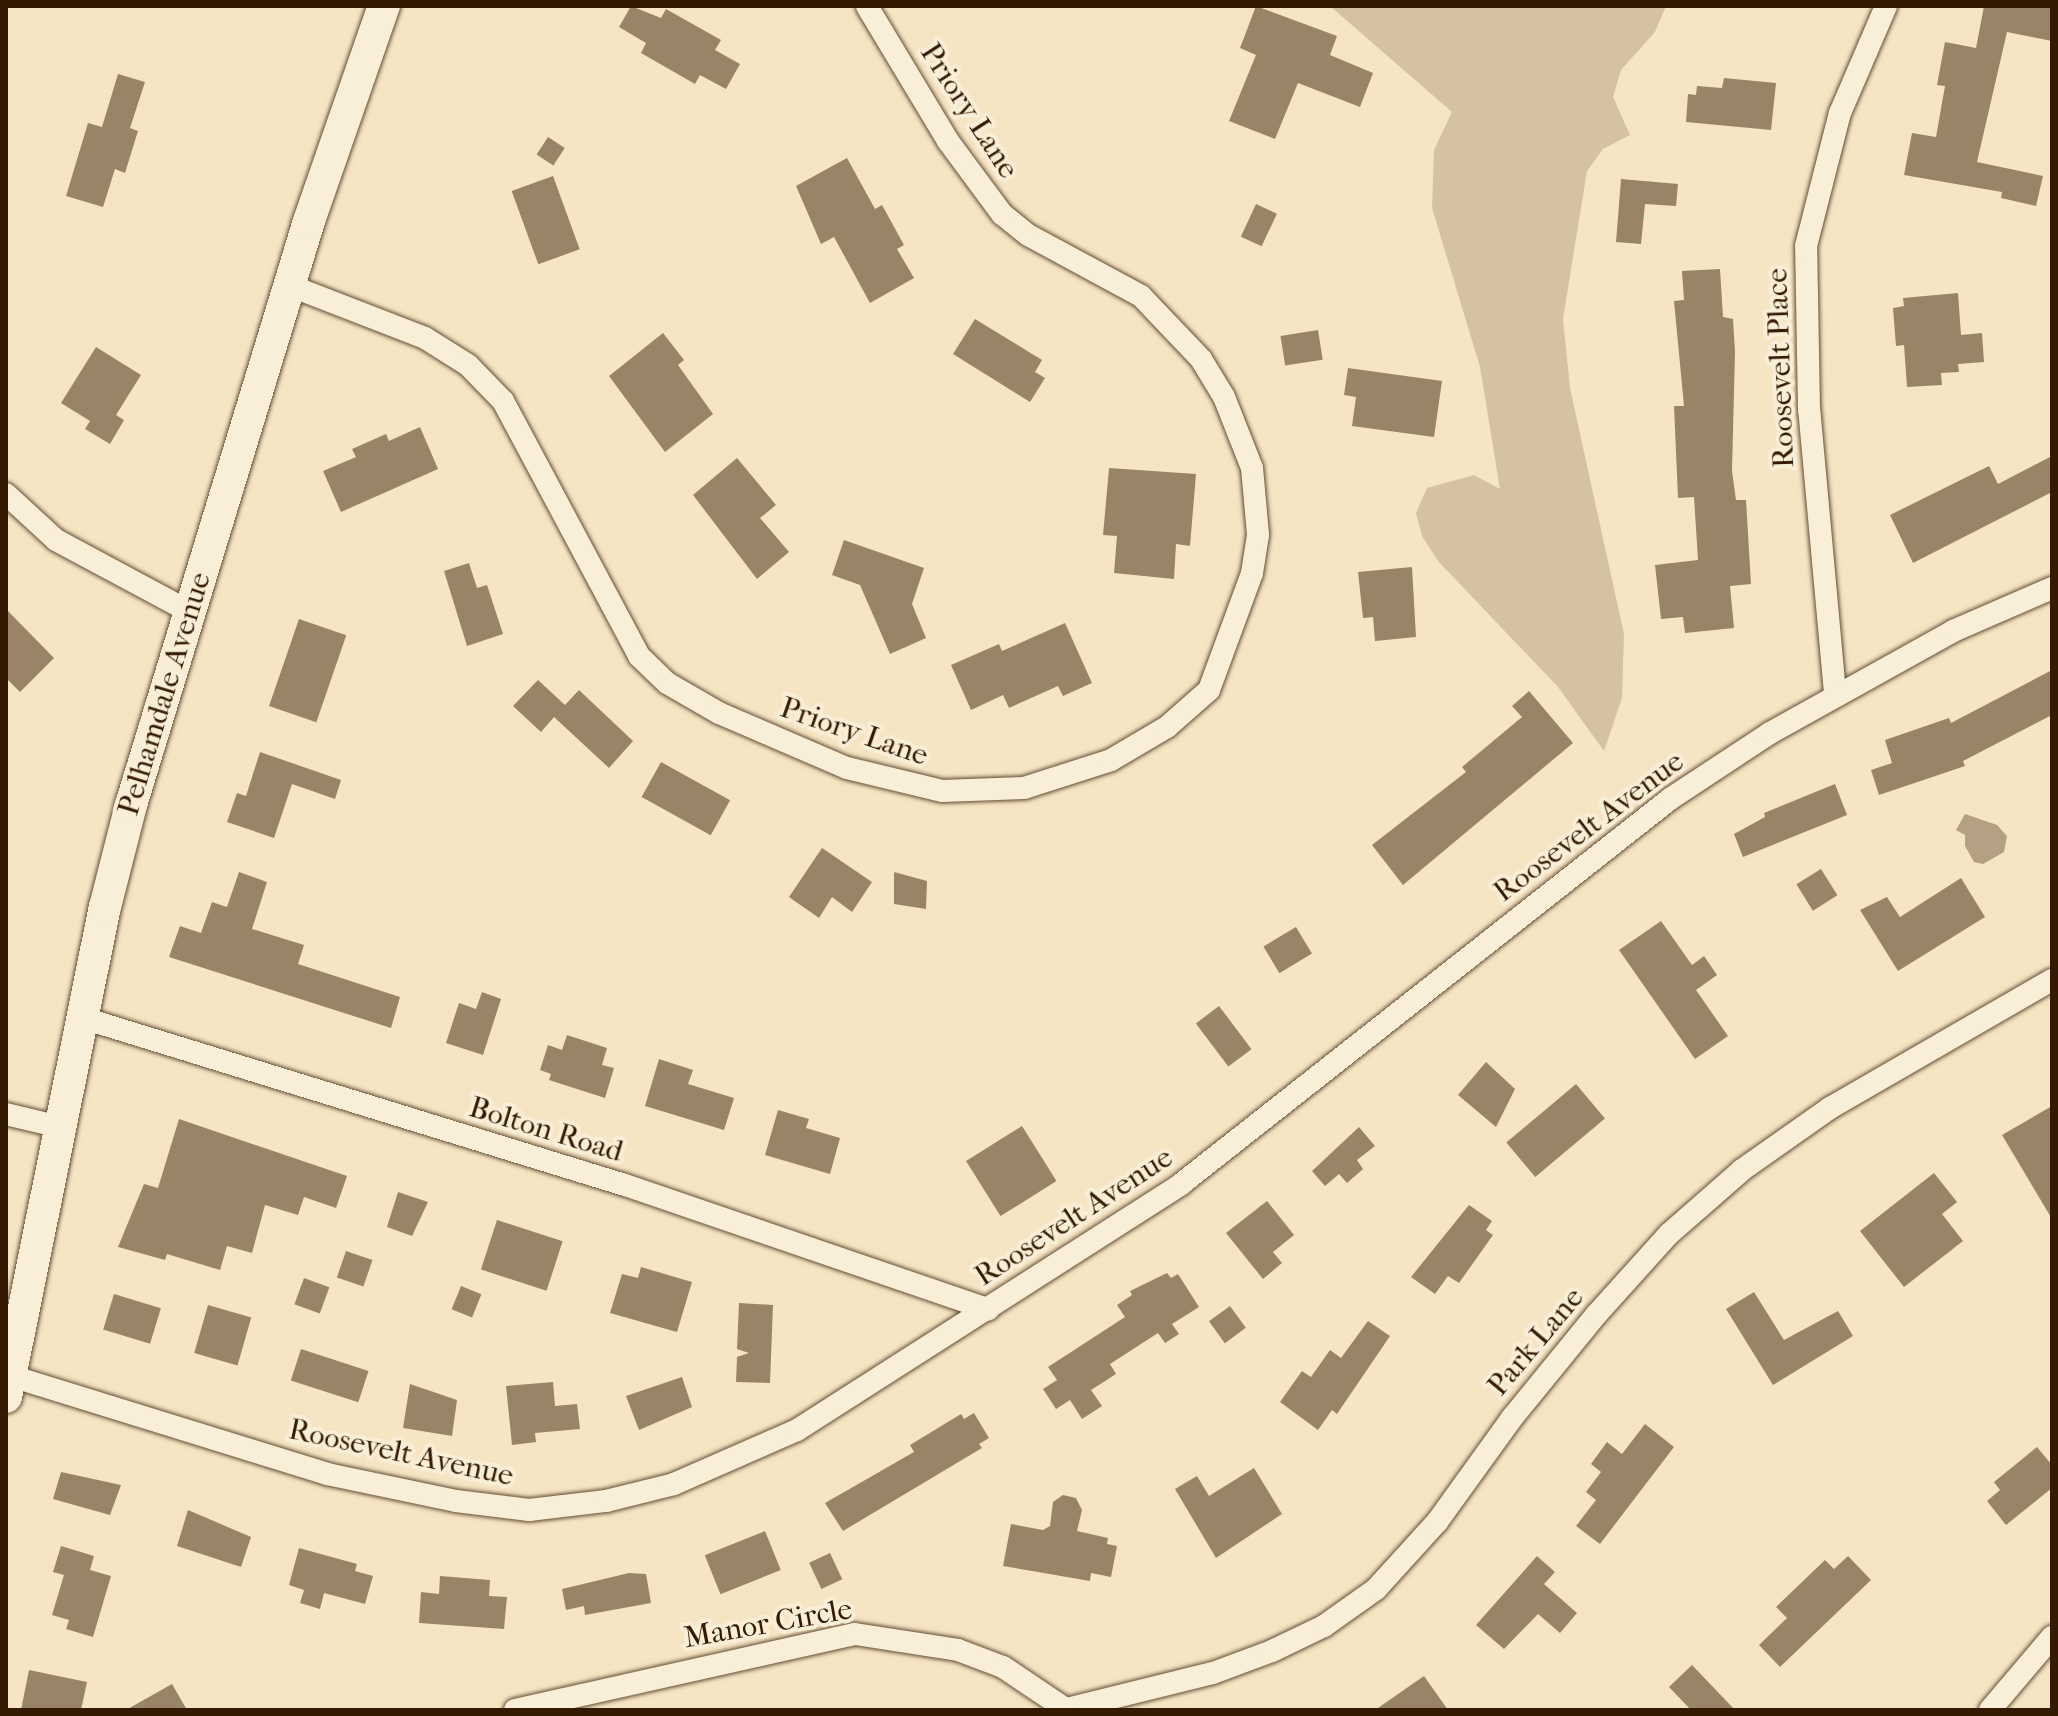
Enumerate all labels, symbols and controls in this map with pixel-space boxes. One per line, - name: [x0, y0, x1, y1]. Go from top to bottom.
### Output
- street label: Priory Lane: [912, 37, 1026, 185]
- street label: Roosevelt Place: [1760, 267, 1802, 469]
- street label: Pelhamdale Avenue: [111, 568, 219, 820]
- street label: Priory Lane: [775, 690, 933, 774]
- street label: Roosevelt Avenue: [1487, 744, 1691, 910]
- street label: Bolton Road: [465, 1090, 627, 1170]
- street label: Roosevelt Avenue: [968, 1140, 1180, 1294]
- street label: Park Lane: [1480, 1281, 1592, 1403]
- street label: Roosevelt Avenue: [285, 1412, 517, 1494]
- street label: Manor Circle: [681, 1591, 855, 1657]

